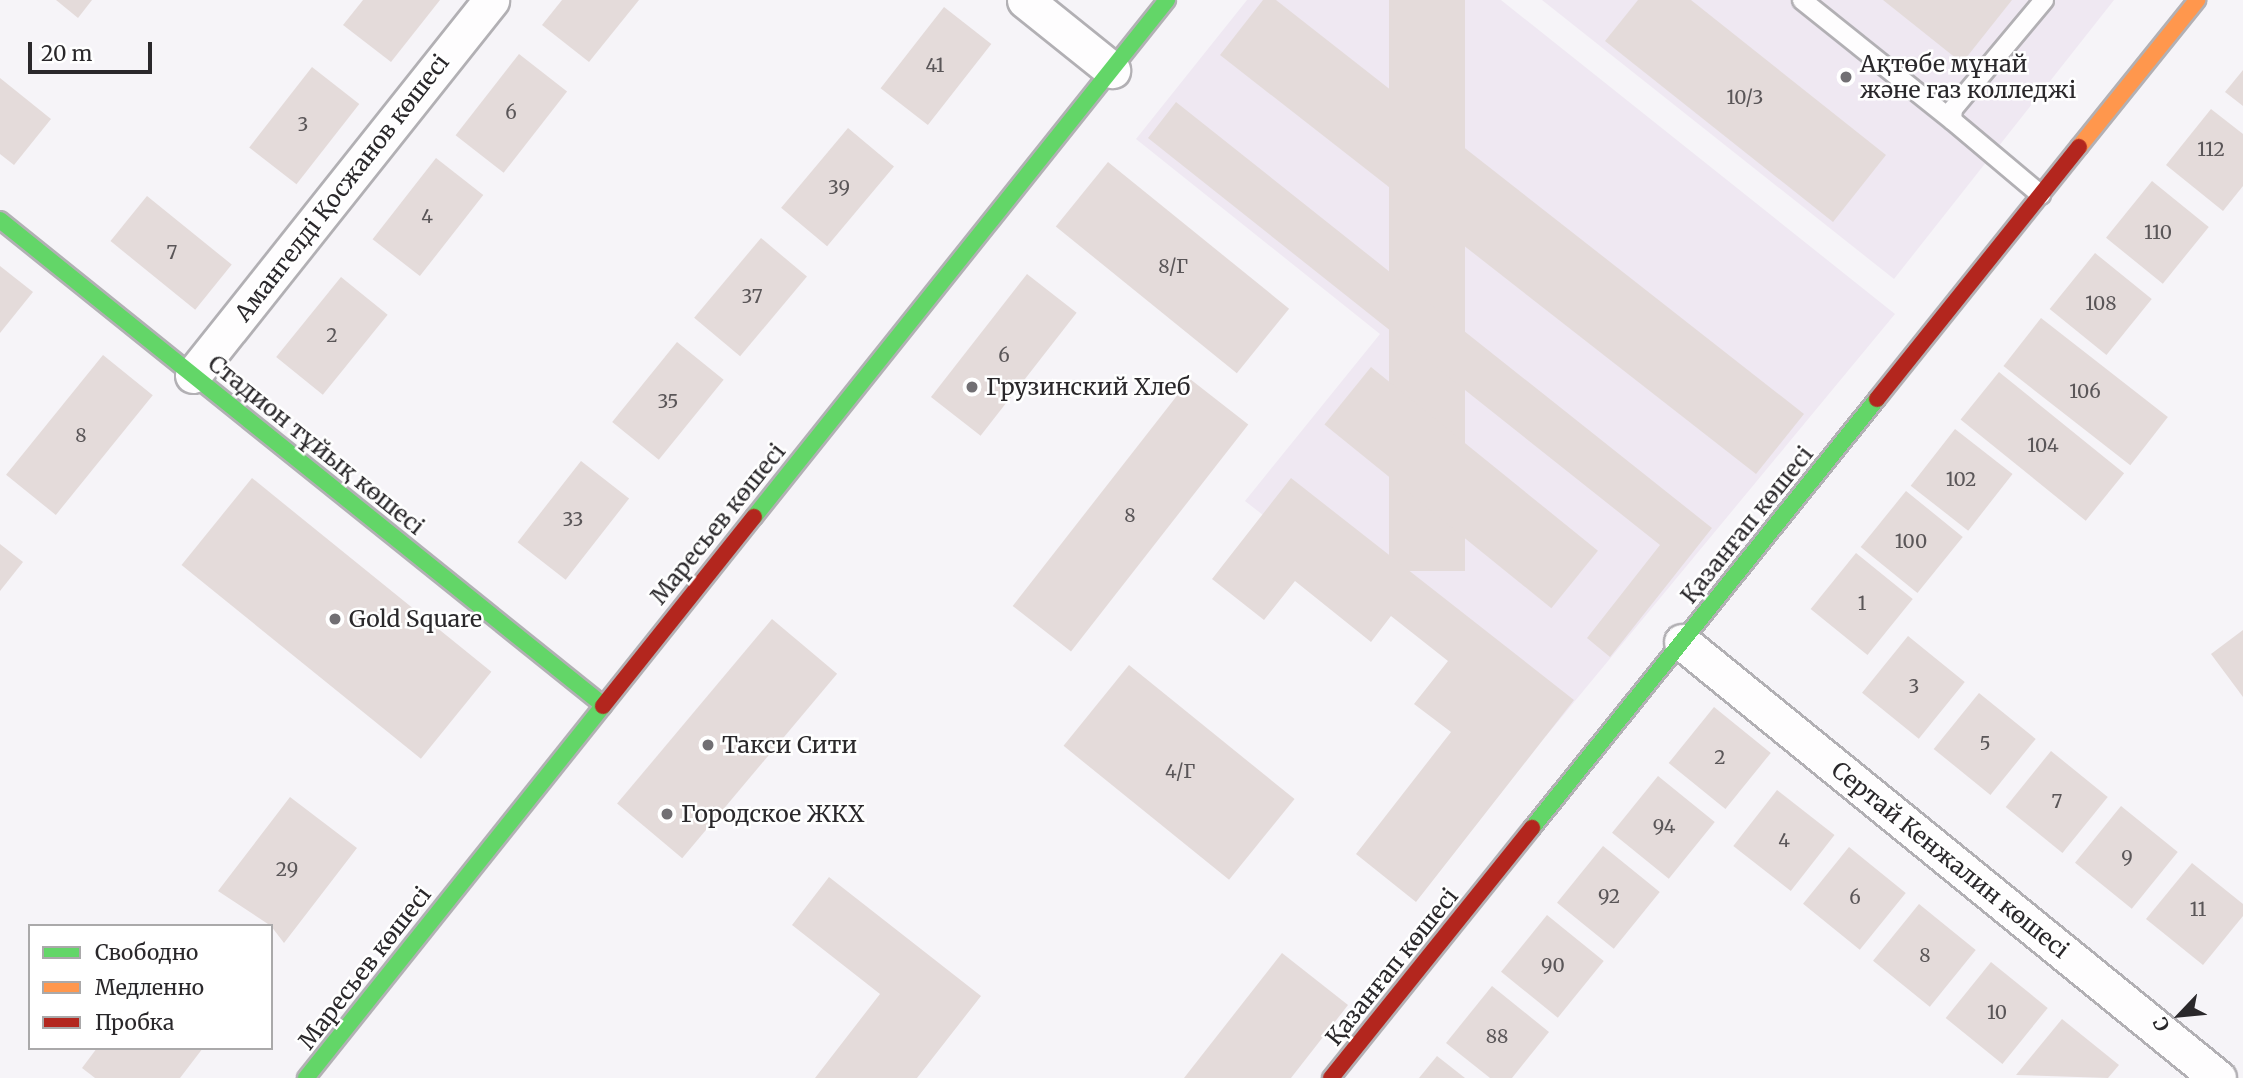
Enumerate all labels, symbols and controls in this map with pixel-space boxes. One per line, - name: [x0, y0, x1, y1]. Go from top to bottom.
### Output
- scale bar: [32, 28, 156, 72]
- text: 20 m: [41, 40, 92, 67]
- street label: Амангелді Қосжанов көшесі: [229, 49, 455, 327]
- place label: Ақтөбе мұнай және газ колледжі: [1860, 50, 2076, 104]
- house number: 41: [926, 55, 944, 77]
- marker: Ақтөбе мұнай және газ колледжі: [1838, 69, 1854, 85]
- house number: 10/3: [1727, 87, 1763, 109]
- house number: 6: [505, 102, 517, 124]
- house number: 3: [298, 114, 308, 136]
- house number: 112: [2197, 139, 2225, 161]
- house number: 39: [828, 177, 850, 199]
- house number: 4: [421, 206, 433, 228]
- house number: 110: [2144, 222, 2172, 244]
- house number: 7: [167, 242, 177, 264]
- house number: 8/Г: [1158, 256, 1188, 278]
- house number: 37: [741, 286, 763, 308]
- house number: 108: [2085, 293, 2117, 315]
- house number: 2: [326, 325, 338, 347]
- house number: 6: [998, 345, 1010, 367]
- street label: Стадион тұйық көшесі: [203, 349, 429, 541]
- place label: Грузинский Хлеб: [986, 373, 1190, 401]
- marker: Грузинский Хлеб: [964, 379, 980, 395]
- house number: 106: [2069, 381, 2101, 403]
- house number: 35: [658, 391, 678, 413]
- house number: 8: [75, 425, 87, 447]
- house number: 104: [2027, 435, 2059, 457]
- street label: Маресьев көшесі: [645, 438, 791, 610]
- street label: Қазанғап көшесі: [1675, 441, 1819, 609]
- house number: 102: [1946, 469, 1976, 491]
- house number: 8: [1124, 505, 1136, 527]
- house number: 33: [563, 509, 583, 531]
- house number: 100: [1895, 531, 1927, 553]
- house number: 1: [1858, 593, 1866, 615]
- place label: Gold Square: [349, 605, 482, 633]
- marker: Gold Square: [327, 611, 343, 627]
- house number: 3: [1909, 676, 1919, 698]
- place label: Такси Сити: [722, 731, 857, 759]
- house number: 5: [1979, 733, 1991, 755]
- marker: Такси Сити: [700, 737, 716, 753]
- house number: 2: [1714, 747, 1726, 769]
- street label: Сертай Кенжалин көшесі: [1826, 756, 2074, 964]
- house number: 4/Г: [1165, 761, 1195, 783]
- house number: 7: [2052, 791, 2062, 813]
- place label: Городское ЖКХ: [681, 800, 865, 828]
- marker: Городское ЖКХ: [659, 806, 675, 822]
- house number: 94: [1653, 816, 1675, 838]
- house number: 4: [1778, 830, 1790, 852]
- house number: 9: [2121, 847, 2133, 869]
- house number: 29: [276, 859, 298, 881]
- street label: Маресьев көшесі: [293, 881, 437, 1055]
- street label: Қазанғап көшесі: [1320, 883, 1464, 1051]
- house number: 92: [1598, 886, 1620, 908]
- house number: 6: [1849, 887, 1861, 909]
- house number: 11: [2190, 899, 2206, 921]
- legend: [28, 924, 273, 1050]
- text: Свободно: [95, 939, 198, 966]
- house number: 8: [1919, 945, 1931, 967]
- house number: 90: [1541, 955, 1565, 977]
- text: Медленно: [95, 974, 204, 1001]
- north arrow: [2145, 980, 2215, 1050]
- house number: 10: [1987, 1002, 2007, 1024]
- text: Пробка: [95, 1009, 174, 1036]
- text: С: [2148, 1013, 2175, 1035]
- house number: 88: [1486, 1026, 1508, 1048]

